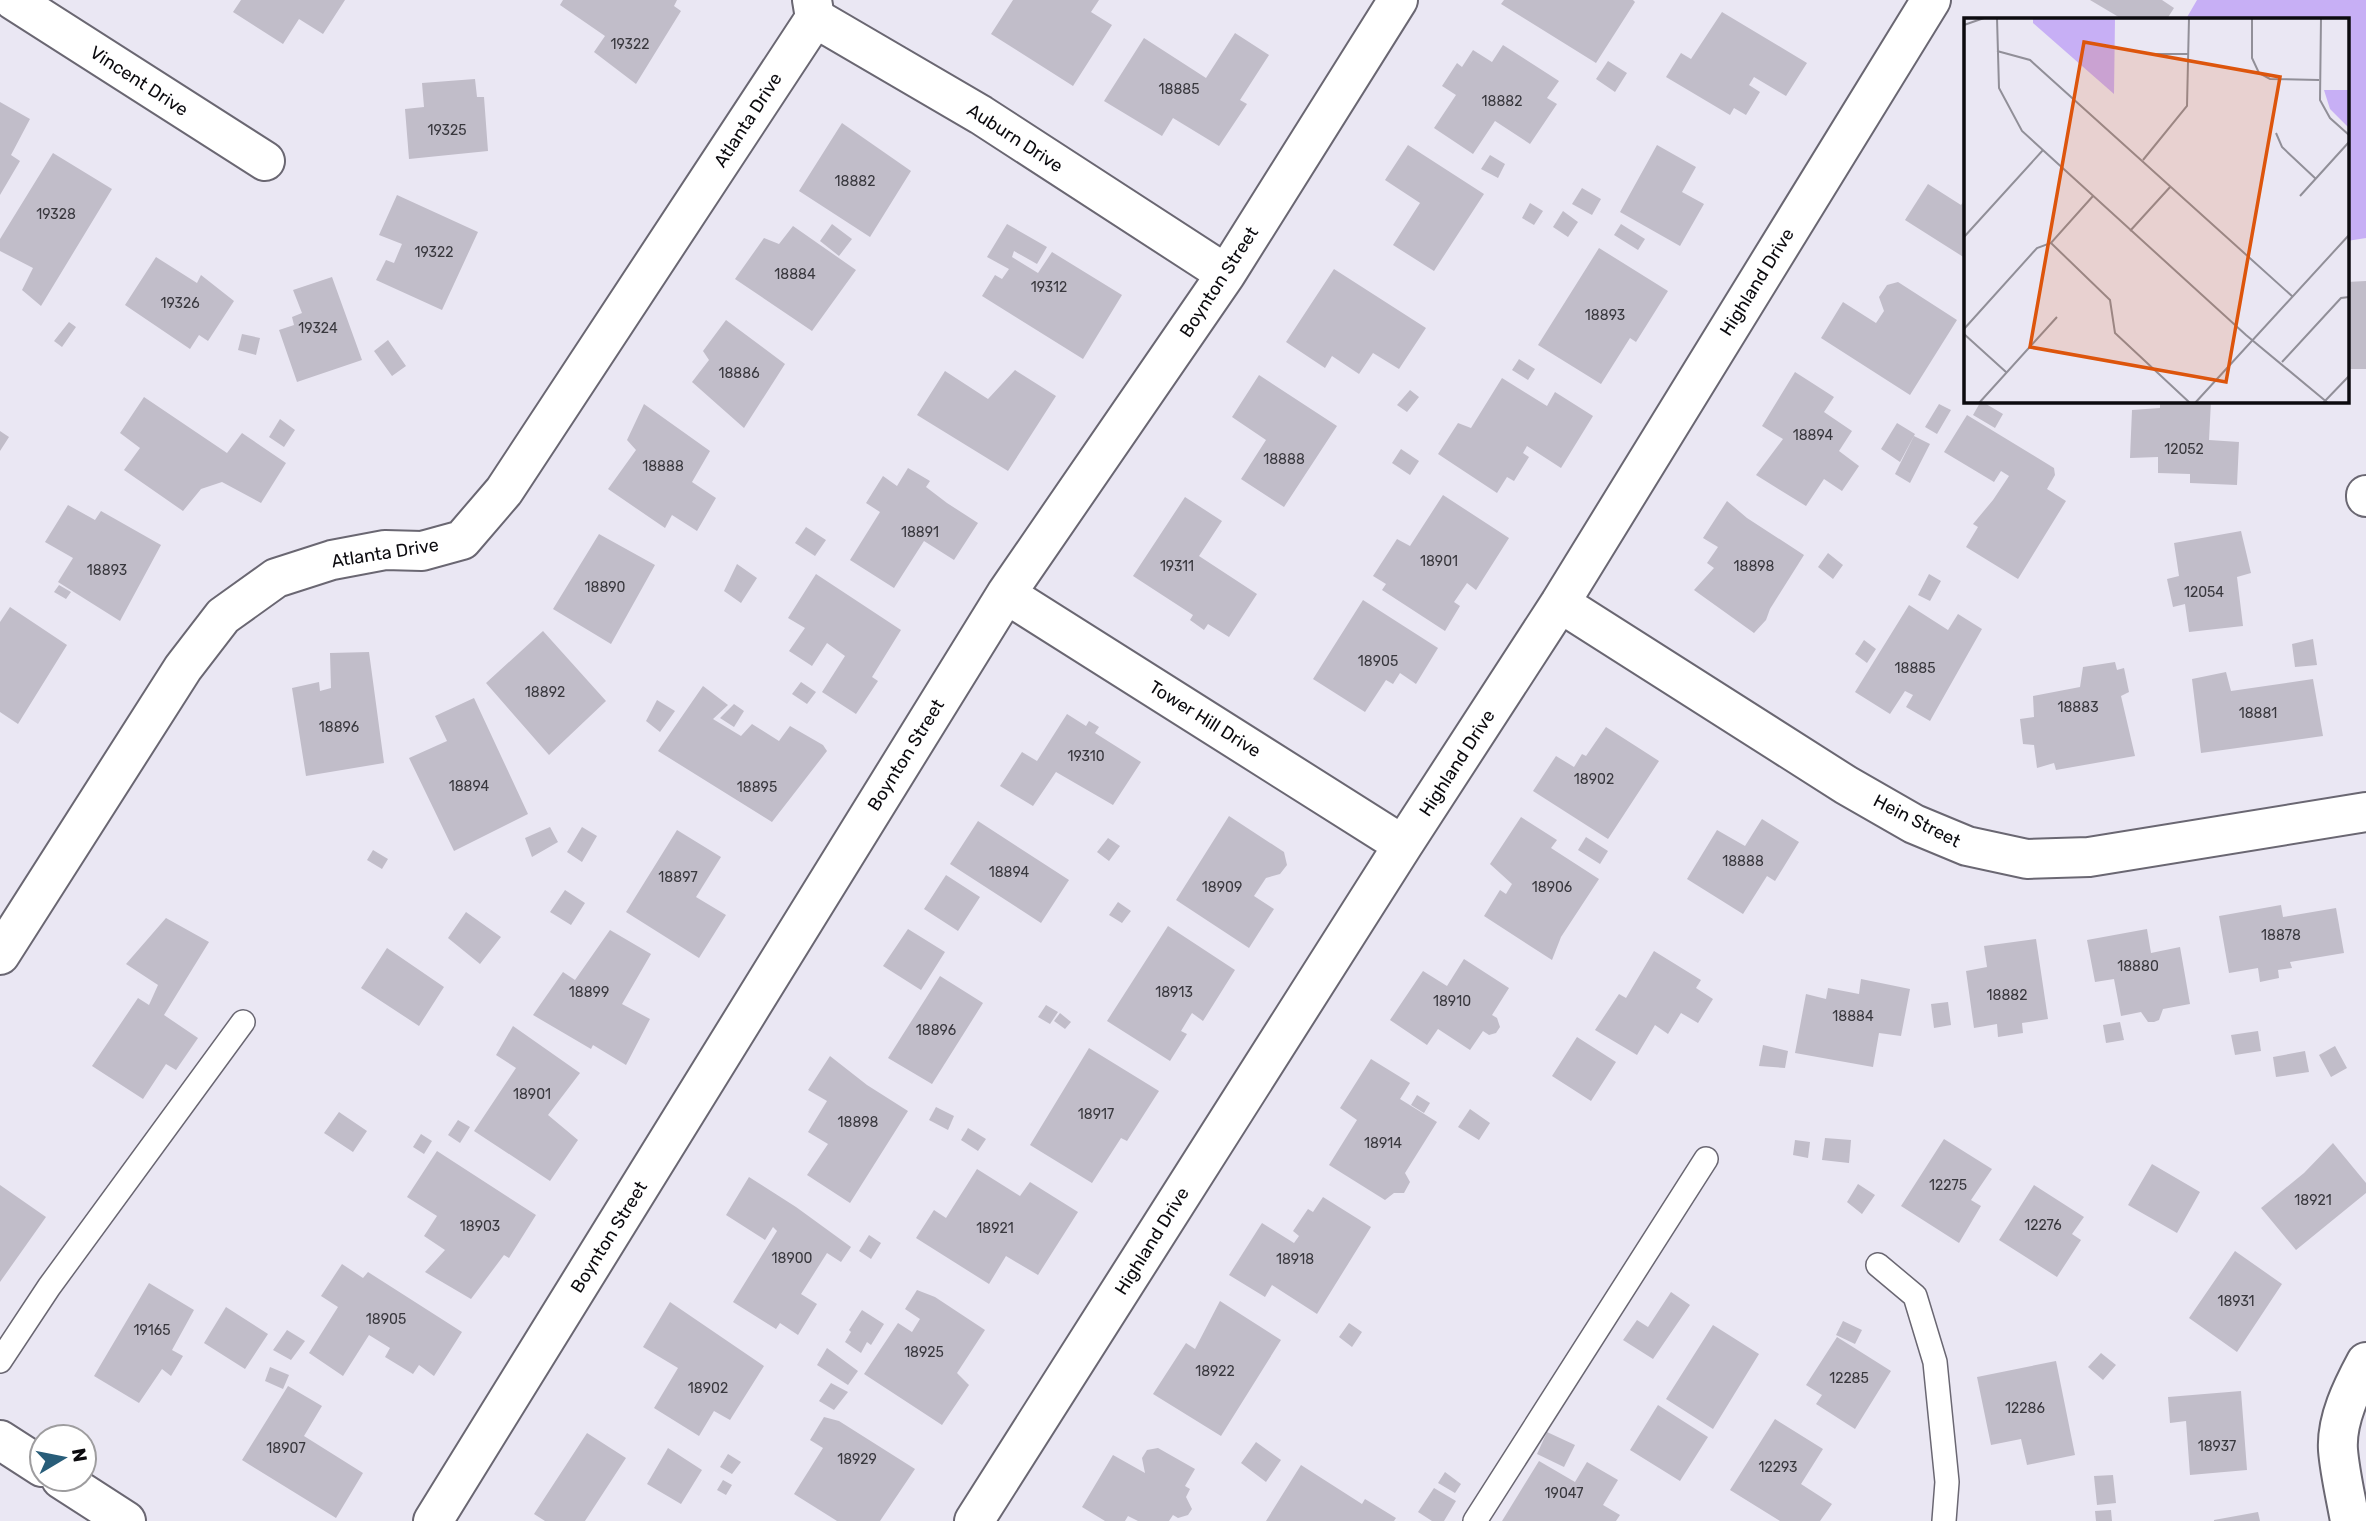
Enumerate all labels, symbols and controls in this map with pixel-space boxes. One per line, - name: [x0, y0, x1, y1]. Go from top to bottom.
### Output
- inset map: [1964, 18, 2348, 402]
- house number: 19322: [611, 36, 649, 53]
- street label: Vincent Drive: [86, 41, 192, 121]
- street label: Atlanta Drive: [709, 69, 787, 171]
- house number: 18885: [1158, 81, 1200, 98]
- house number: 18882: [1482, 93, 1522, 110]
- street label: Auburn Drive: [963, 99, 1067, 177]
- house number: 19325: [427, 122, 467, 139]
- house number: 18882: [835, 173, 875, 190]
- house number: 19328: [36, 206, 76, 223]
- street label: Boynton Street: [1175, 223, 1263, 341]
- street label: Highland Drive: [1715, 224, 1799, 340]
- house number: 19322: [415, 244, 453, 261]
- house number: 18884: [774, 266, 816, 283]
- house number: 19312: [1031, 279, 1067, 296]
- house number: 19326: [160, 295, 200, 312]
- house number: 18893: [1585, 307, 1625, 324]
- house number: 19324: [298, 320, 338, 337]
- house number: 18886: [718, 365, 760, 382]
- house number: 18894: [1793, 427, 1834, 444]
- house number: 12052: [2164, 441, 2204, 458]
- house number: 18888: [1263, 451, 1305, 468]
- house number: 18888: [642, 458, 684, 475]
- house number: 18891: [901, 524, 939, 541]
- street label: Atlanta Drive: [330, 534, 440, 572]
- house number: 18901: [1420, 553, 1458, 570]
- house number: 19311: [1160, 558, 1194, 575]
- house number: 18898: [1733, 558, 1775, 575]
- house number: 18893: [87, 562, 127, 579]
- house number: 18890: [585, 579, 626, 596]
- house number: 12054: [2184, 584, 2224, 601]
- house number: 18905: [1358, 653, 1398, 670]
- house number: 18885: [1894, 660, 1936, 677]
- street label: Tower Hill Drive: [1145, 676, 1265, 762]
- house number: 18892: [525, 684, 565, 701]
- street label: Boynton Street: [863, 695, 949, 815]
- house number: 18883: [2057, 699, 2099, 716]
- house number: 18881: [2239, 705, 2277, 722]
- street label: Highland Drive: [1414, 706, 1500, 820]
- house number: 18896: [319, 719, 359, 736]
- house number: 19310: [1067, 748, 1105, 765]
- house number: 18902: [1574, 771, 1614, 788]
- house number: 18894: [449, 778, 490, 795]
- house number: 18895: [737, 779, 777, 796]
- street label: Hein Street: [1870, 790, 1964, 852]
- house number: 18888: [1722, 853, 1764, 870]
- house number: 18894: [989, 864, 1030, 881]
- house number: 18897: [658, 869, 698, 886]
- house number: 18909: [1202, 879, 1242, 896]
- house number: 18906: [1532, 879, 1572, 896]
- house number: 18878: [2261, 927, 2301, 944]
- house number: 18880: [2117, 958, 2159, 975]
- house number: 18899: [569, 984, 609, 1001]
- house number: 18913: [1155, 984, 1193, 1001]
- house number: 18882: [1987, 987, 2027, 1004]
- house number: 18910: [1433, 993, 1471, 1010]
- house number: 18884: [1832, 1008, 1874, 1025]
- house number: 18896: [916, 1022, 956, 1039]
- house number: 18901: [513, 1086, 551, 1103]
- house number: 18917: [1078, 1106, 1114, 1123]
- house number: 18898: [837, 1114, 879, 1131]
- house number: 18914: [1364, 1135, 1402, 1152]
- street label: Boynton Street: [566, 1177, 652, 1297]
- house number: 12275: [1929, 1177, 1967, 1194]
- street label: Highland Drive: [1110, 1183, 1194, 1299]
- house number: 18921: [2294, 1192, 2332, 1209]
- house number: 12276: [2024, 1217, 2062, 1234]
- house number: 18903: [460, 1218, 500, 1235]
- house number: 18921: [976, 1220, 1014, 1237]
- house number: 18900: [772, 1250, 813, 1267]
- house number: 18918: [1276, 1251, 1314, 1268]
- house number: 18931: [2217, 1293, 2255, 1310]
- house number: 18905: [366, 1311, 406, 1328]
- house number: 19165: [133, 1322, 171, 1339]
- house number: 18925: [904, 1344, 944, 1361]
- house number: 18922: [1195, 1363, 1235, 1380]
- house number: 12285: [1829, 1370, 1869, 1387]
- house number: 18902: [688, 1380, 728, 1397]
- house number: 12286: [2005, 1400, 2045, 1417]
- north arrow: [28, 1423, 98, 1493]
- house number: 18937: [2198, 1438, 2236, 1455]
- house number: 18907: [266, 1440, 306, 1457]
- text: N: [67, 1446, 92, 1464]
- house number: 18929: [837, 1451, 877, 1468]
- house number: 12293: [1759, 1459, 1797, 1476]
- house number: 19047: [1545, 1485, 1583, 1502]

